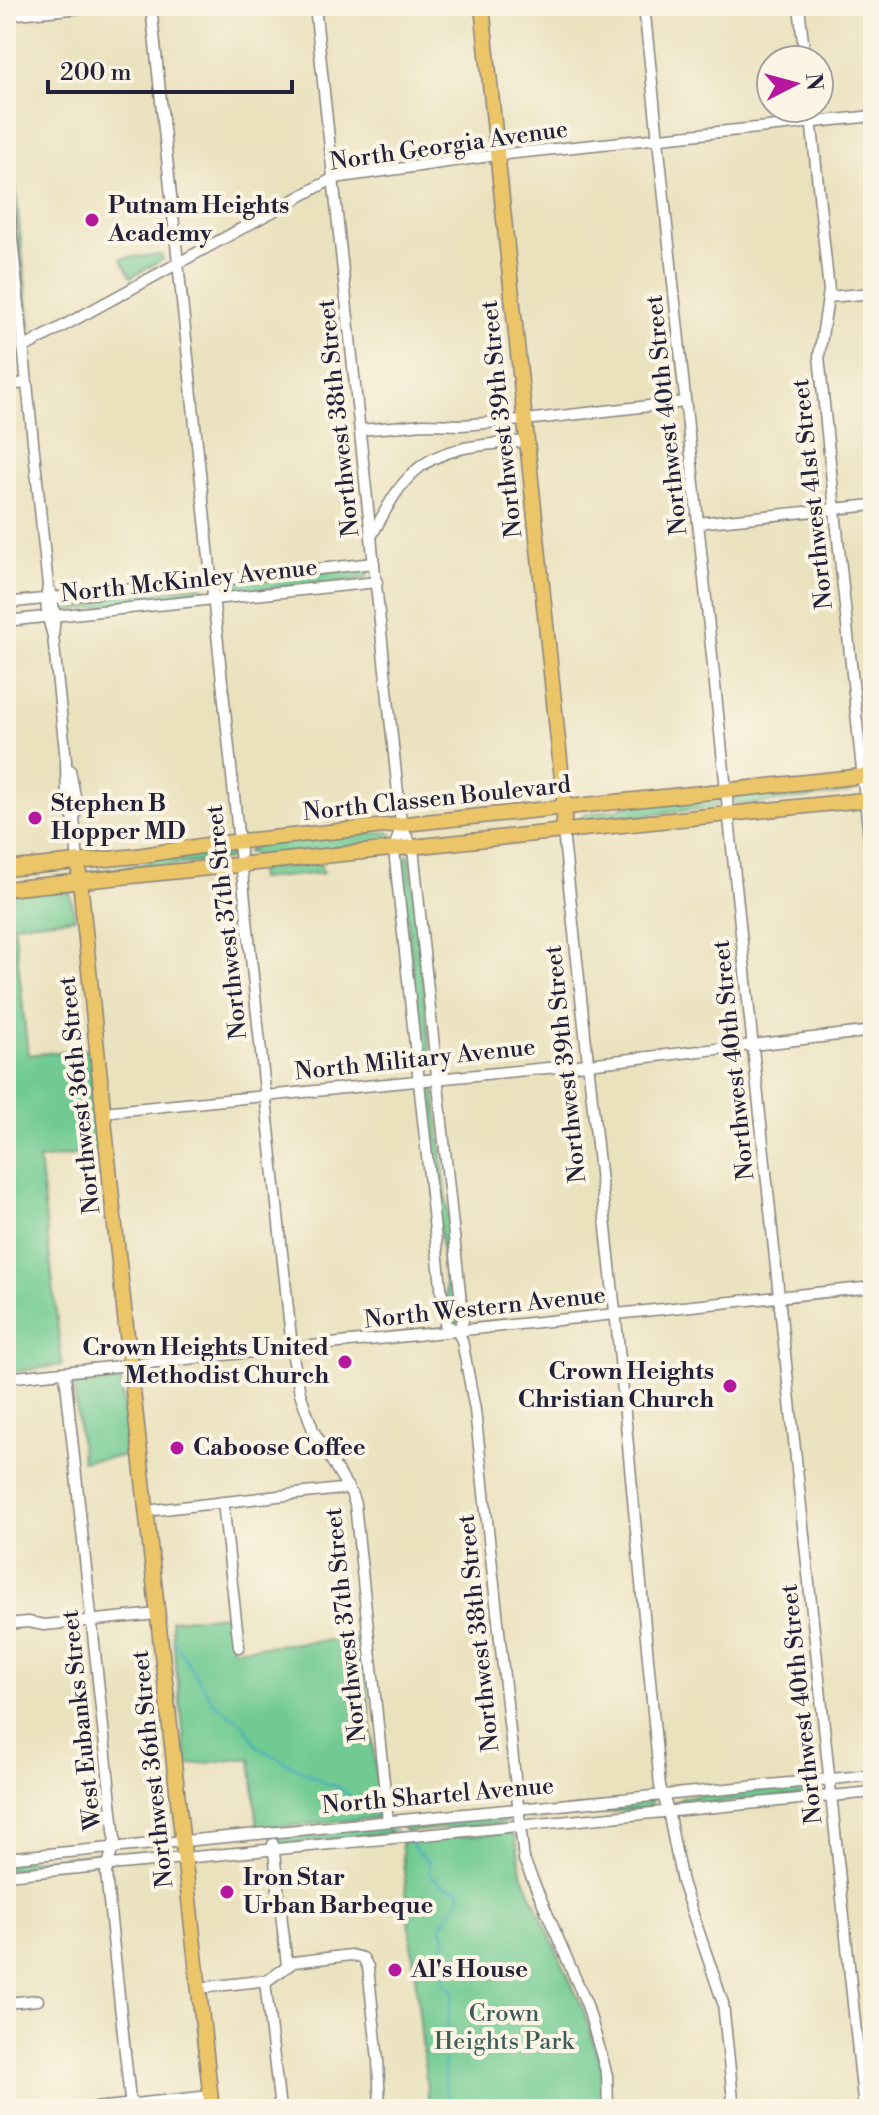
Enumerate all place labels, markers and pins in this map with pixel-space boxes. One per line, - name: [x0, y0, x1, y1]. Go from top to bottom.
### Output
- place label: Putnam Heights Academy: [107, 191, 289, 249]
- marker: Putnam Heights Academy: [83, 211, 101, 229]
- place label: Stephen B Hopper MD: [51, 789, 186, 847]
- marker: Stephen B Hopper MD: [26, 809, 44, 827]
- place label: Crown Heights United Methodist Church: [82, 1333, 329, 1391]
- marker: Crown Heights United Methodist Church: [336, 1353, 354, 1371]
- place label: Crown Heights Christian Church: [518, 1357, 714, 1415]
- marker: Crown Heights Christian Church: [721, 1377, 739, 1395]
- place label: Caboose Coffee: [193, 1433, 366, 1463]
- marker: Caboose Coffee: [168, 1439, 186, 1457]
- place label: Iron Star Urban Barbeque: [243, 1863, 434, 1921]
- marker: Iron Star Urban Barbeque: [218, 1883, 236, 1901]
- place label: Al's House: [410, 1955, 528, 1985]
- marker: Al's House: [386, 1961, 404, 1979]

